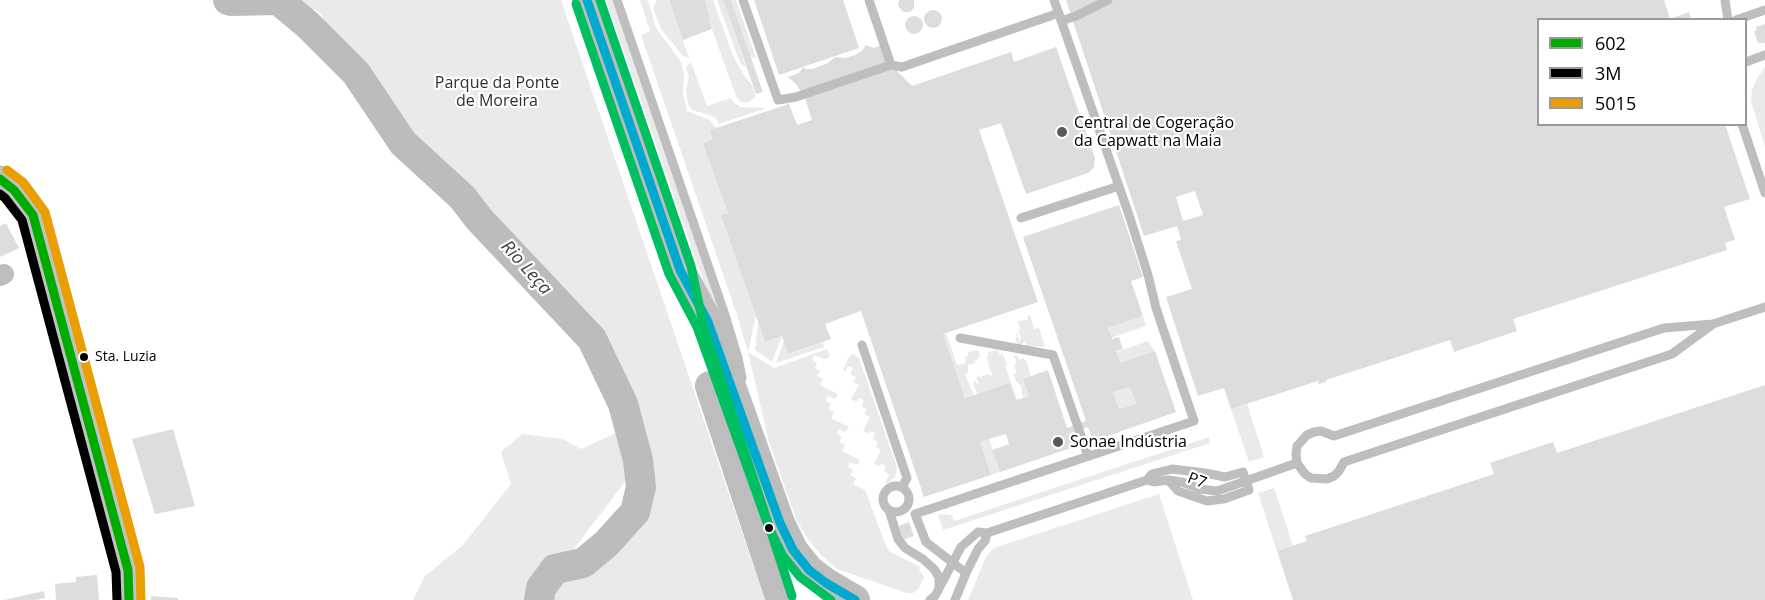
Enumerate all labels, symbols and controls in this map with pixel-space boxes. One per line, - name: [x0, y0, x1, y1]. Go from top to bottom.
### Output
- legend: [1537, 18, 1747, 126]
- text: 602: [1595, 31, 1626, 55]
- text: 3M: [1595, 61, 1621, 85]
- park label: Parque da Ponte de Moreira: [435, 73, 559, 111]
- text: 5015: [1595, 91, 1636, 115]
- place label: Central de Cogeração da Capwatt na Maia: [1074, 113, 1234, 151]
- marker: Central de Cogeração da Capwatt na Maia: [1055, 125, 1069, 139]
- water label: Rio Leça: [496, 236, 556, 300]
- place label: Sta. Luzia: [95, 349, 157, 365]
- marker: Sta. Luzia: [78, 351, 90, 363]
- place label: Sonae Indústria: [1070, 432, 1187, 452]
- marker: Sonae Indústria: [1051, 435, 1065, 449]
- street label: P7: [1185, 469, 1209, 493]
- unlabelled marker: [763, 522, 775, 534]

